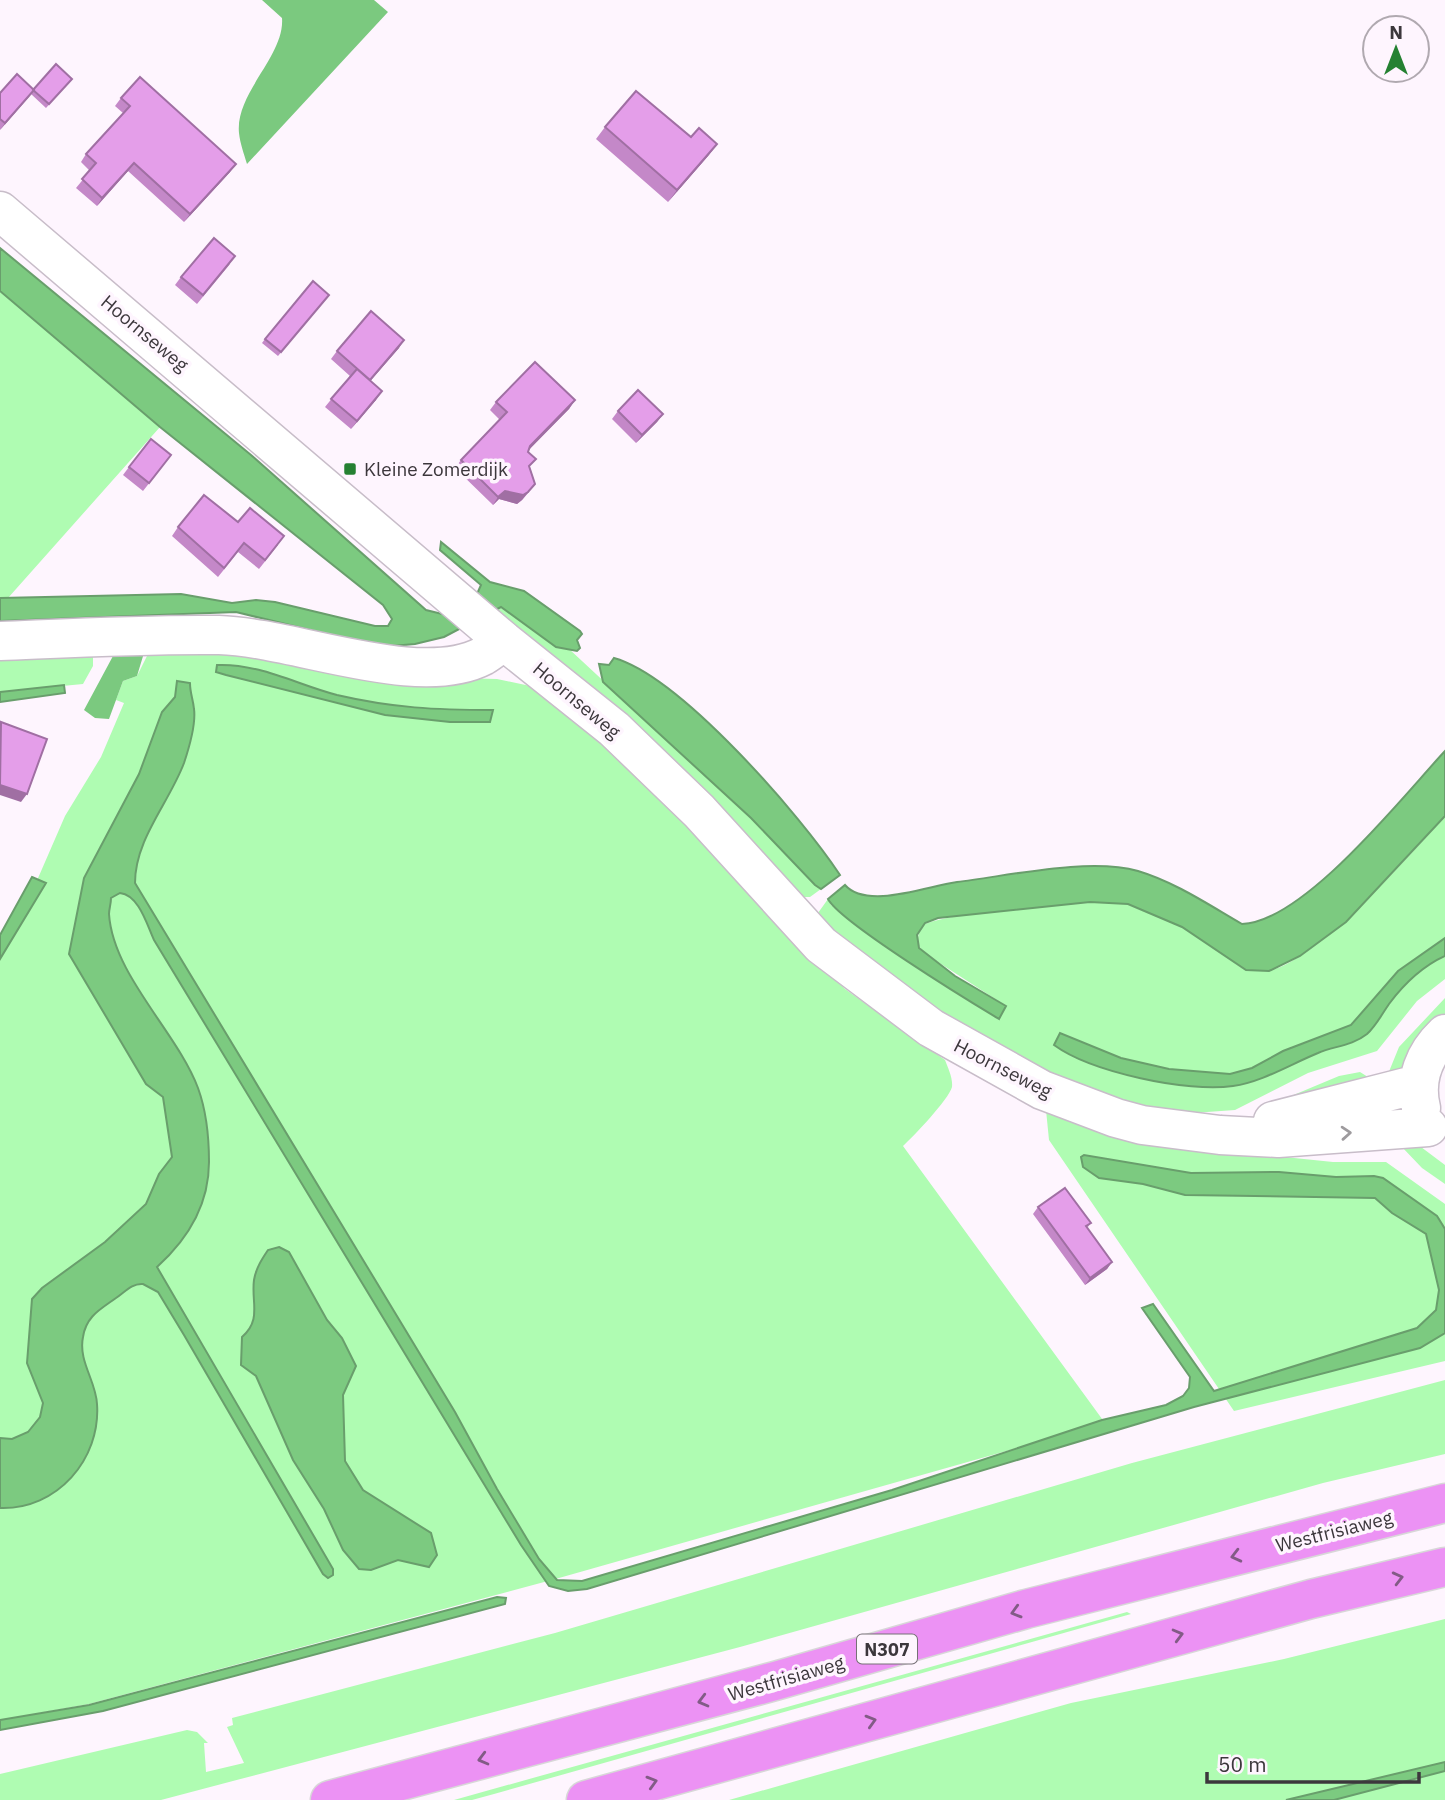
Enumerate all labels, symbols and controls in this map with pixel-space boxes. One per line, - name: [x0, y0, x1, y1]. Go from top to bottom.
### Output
- north arrow: [1361, 14, 1431, 84]
- text: N: [1389, 20, 1403, 44]
- street label: Hoornseweg: [96, 289, 194, 377]
- place label: Kleine Zomerdijk: [364, 457, 508, 481]
- marker: Kleine Zomerdijk: [342, 461, 358, 477]
- street label: Hoornseweg: [528, 656, 626, 744]
- street label: Hoornseweg: [950, 1033, 1056, 1103]
- one-way arrow: [1341, 1126, 1352, 1141]
- street label: Westfrisiaweg: [1273, 1505, 1395, 1557]
- one-way arrow: [1231, 1548, 1243, 1562]
- one-way arrow: [1392, 1572, 1404, 1586]
- one-way arrow: [1010, 1604, 1022, 1618]
- one-way arrow: [1172, 1629, 1184, 1644]
- road number: N307: [857, 1634, 917, 1664]
- street label: Westfrisiaweg: [725, 1650, 847, 1706]
- one-way arrow: [697, 1692, 709, 1707]
- one-way arrow: [865, 1714, 877, 1729]
- scale bar: [1207, 1741, 1419, 1785]
- text: 50 m: [1218, 1750, 1267, 1778]
- one-way arrow: [477, 1751, 489, 1765]
- one-way arrow: [645, 1775, 657, 1790]

